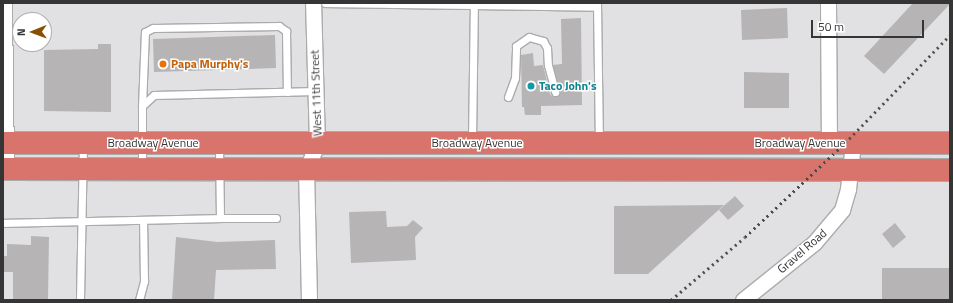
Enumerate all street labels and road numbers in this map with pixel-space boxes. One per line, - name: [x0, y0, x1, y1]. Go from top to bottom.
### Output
- street label: West 11th Street: [307, 49, 325, 137]
- street label: Broadway Avenue: [107, 136, 199, 150]
- street label: Broadway Avenue: [431, 136, 523, 150]
- street label: Broadway Avenue: [754, 136, 846, 150]
- street label: Gravel Road: [774, 226, 830, 276]

